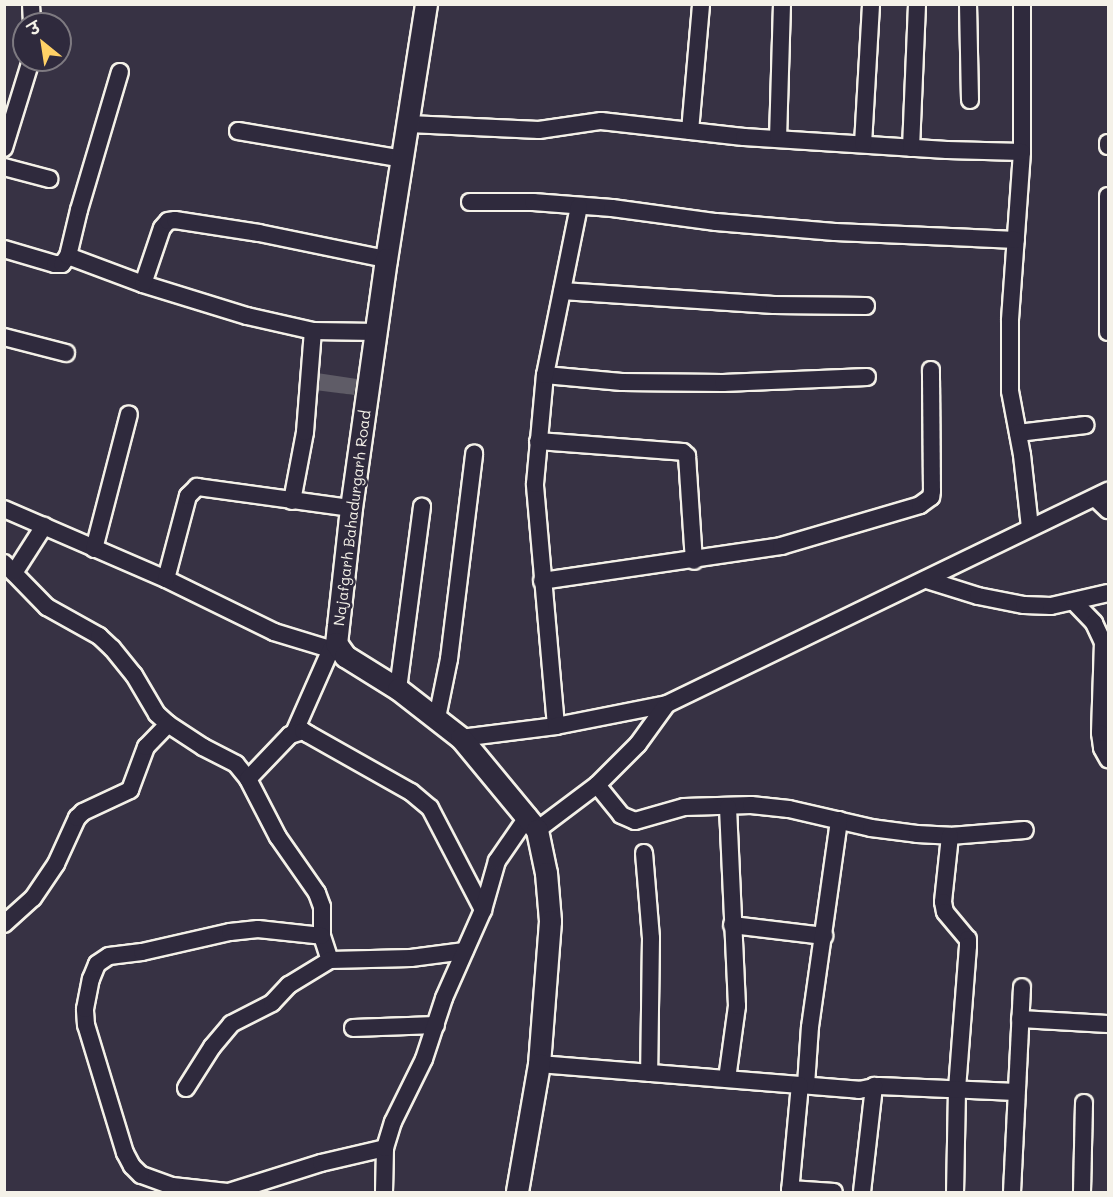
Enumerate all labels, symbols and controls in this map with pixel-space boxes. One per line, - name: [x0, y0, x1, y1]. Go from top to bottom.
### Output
- north arrow: [12, 12, 72, 72]
- text: उ: [24, 16, 44, 39]
- street label: Najafgarh Bahadurgarh Road: [330, 409, 374, 627]

